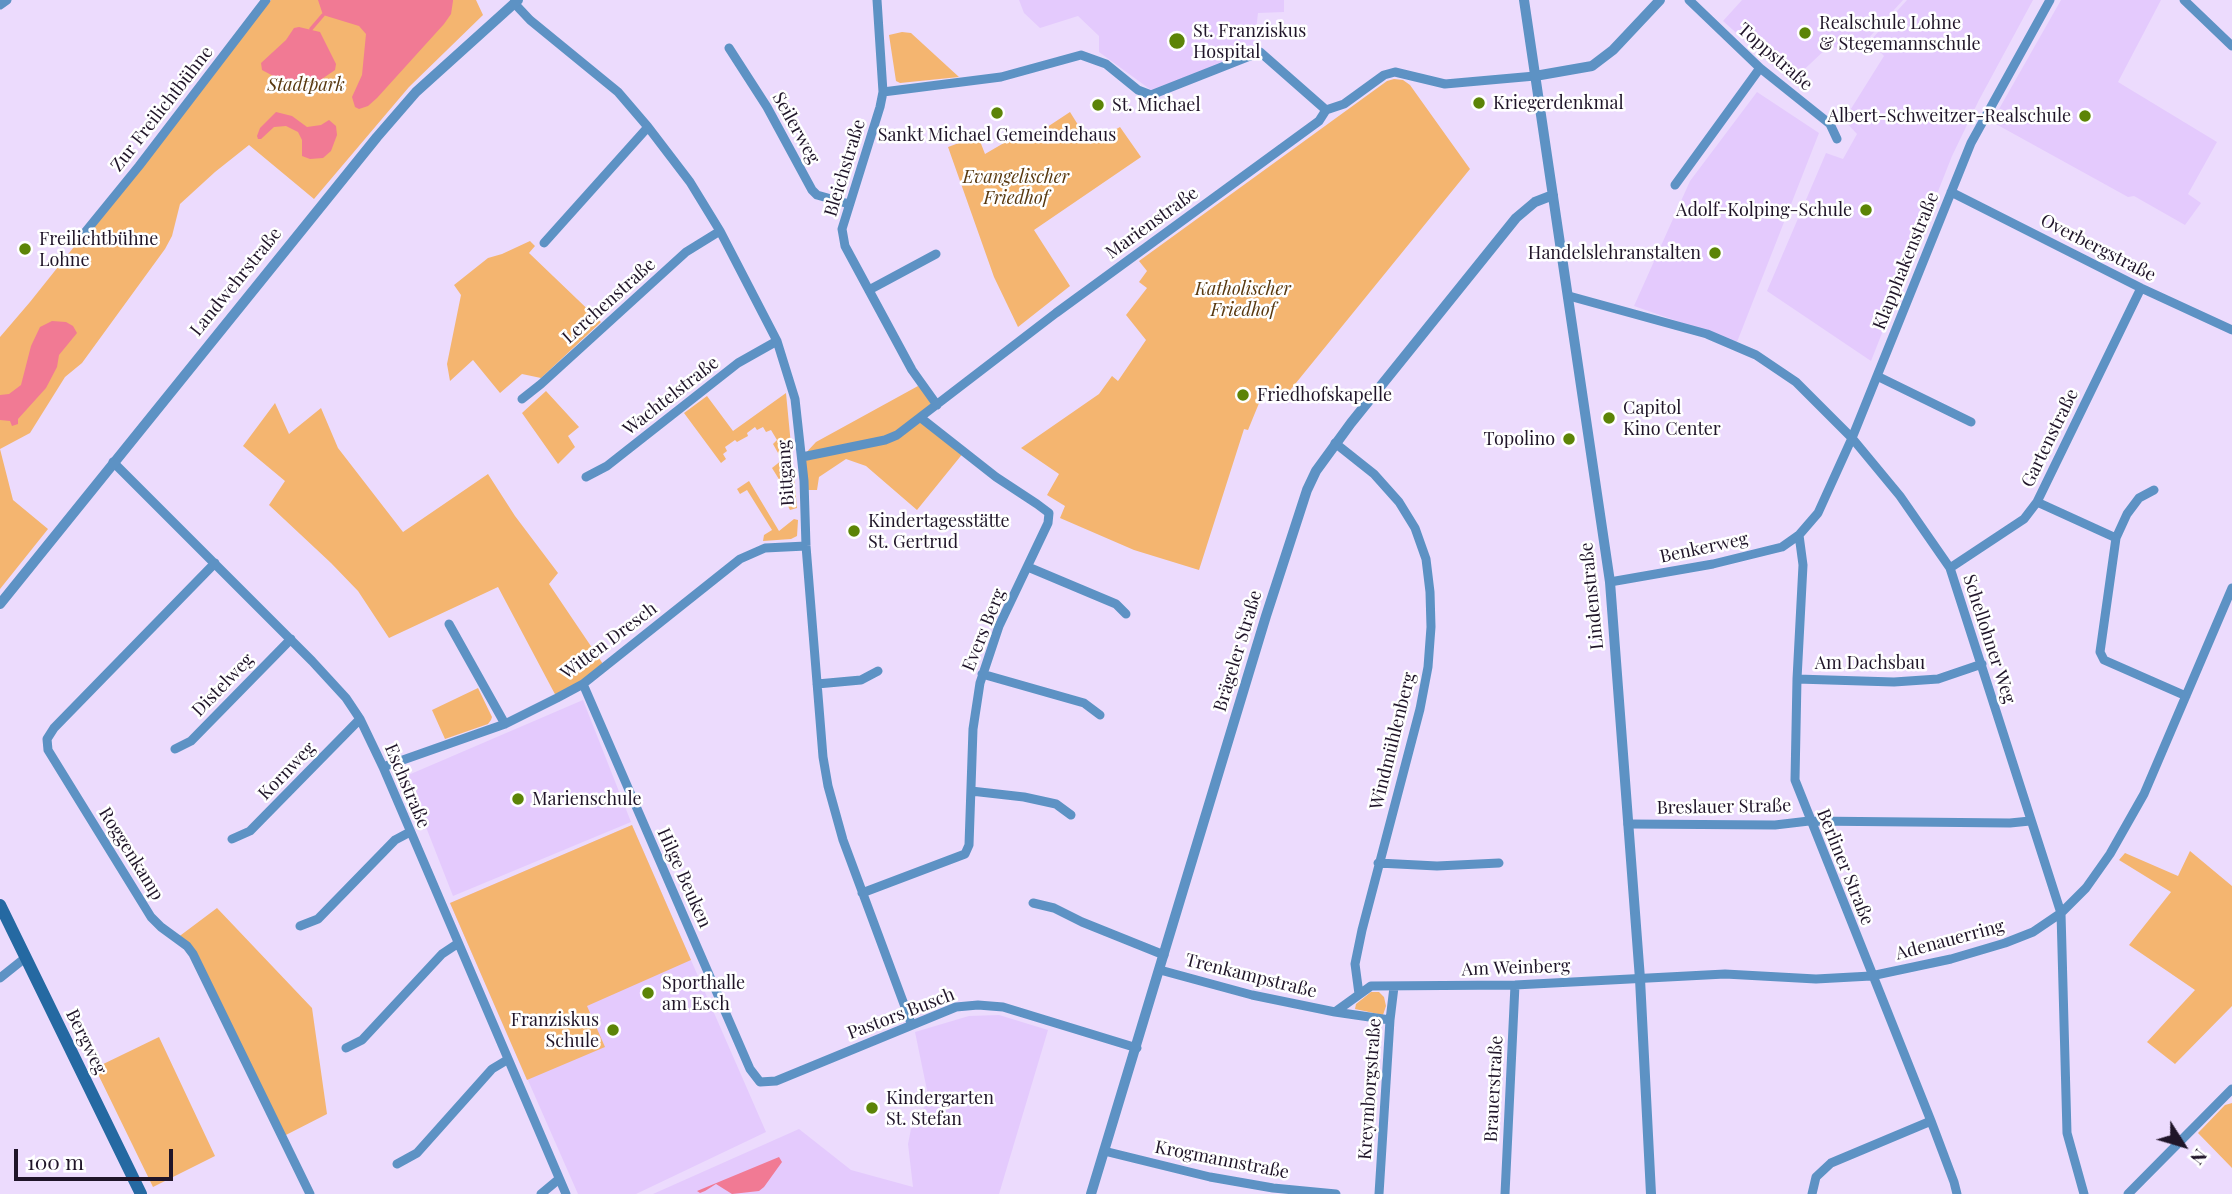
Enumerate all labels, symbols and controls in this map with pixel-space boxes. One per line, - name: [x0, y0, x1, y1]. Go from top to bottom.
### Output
- place label: Realschule Lohne & Stegemannschule: [1819, 12, 1981, 54]
- street label: Toppstraße: [1733, 19, 1817, 95]
- place label: St. Franziskus Hospital: [1193, 20, 1306, 62]
- marker: Realschule Lohne & Stegemannschule: [1797, 25, 1813, 41]
- marker: St. Franziskus Hospital: [1167, 31, 1187, 51]
- street label: Zur Freilichtbühne: [106, 42, 218, 176]
- park label: Stadtpark: [267, 74, 345, 96]
- street label: Seilerweg: [768, 88, 824, 168]
- place label: Kriegerdenkmal: [1493, 92, 1624, 114]
- place label: St. Michael: [1112, 94, 1201, 116]
- marker: Kriegerdenkmal: [1471, 95, 1487, 111]
- marker: St. Michael: [1090, 97, 1106, 113]
- marker: Sankt Michael Gemeindehaus: [989, 105, 1005, 121]
- place label: Albert-Schweitzer-Realschule: [1828, 105, 2071, 127]
- marker: Albert-Schweitzer-Realschule: [2077, 108, 2093, 124]
- street label: Bleichstraße: [820, 117, 870, 219]
- place label: Sankt Michael Gemeindehaus: [878, 124, 1116, 146]
- park label: Evangelischer Friedhof: [963, 166, 1069, 208]
- street label: Marienstraße: [1102, 182, 1202, 264]
- street label: Klapphakenstraße: [1869, 189, 1943, 333]
- place label: Adolf-Kolping-Schule: [1676, 199, 1852, 221]
- marker: Adolf-Kolping-Schule: [1858, 202, 1874, 218]
- street label: Overbergstraße: [2037, 210, 2159, 286]
- street label: Landwehrstraße: [186, 223, 286, 341]
- place label: Freilichtbühne Lohne: [39, 228, 158, 270]
- marker: Freilichtbühne Lohne: [17, 241, 33, 257]
- place label: Handelslehranstalten: [1528, 242, 1701, 264]
- marker: Handelslehranstalten: [1707, 245, 1723, 261]
- street label: Lerchenstraße: [558, 254, 660, 348]
- park label: Katholischer Friedhof: [1195, 278, 1291, 320]
- street label: Wachtelstraße: [619, 352, 723, 440]
- place label: Friedhofskapelle: [1257, 384, 1392, 406]
- street label: Gartenstraße: [2017, 385, 2083, 491]
- marker: Friedhofskapelle: [1235, 387, 1251, 403]
- place label: Capitol Kino Center: [1623, 397, 1721, 440]
- marker: Capitol Kino Center: [1601, 410, 1617, 426]
- place label: Topolino: [1484, 428, 1555, 450]
- marker: Topolino: [1561, 431, 1577, 447]
- street label: Bittgang: [773, 439, 799, 507]
- place label: Kindertagesstätte St. Gertrud: [868, 510, 1010, 552]
- marker: Kindertagesstätte St. Gertrud: [846, 523, 862, 539]
- street label: Benkerweg: [1658, 528, 1750, 568]
- street label: Lindenstraße: [1576, 541, 1608, 651]
- street label: Schellohner Weg: [1958, 572, 2020, 706]
- street label: Evers Berg: [958, 586, 1010, 674]
- street label: Brägeler Straße: [1209, 588, 1267, 714]
- street label: Witten Dresch: [557, 598, 661, 684]
- street label: Distelweg: [188, 649, 258, 721]
- street label: Am Dachsbau: [1815, 652, 1925, 674]
- street label: Windmühlenberg: [1365, 670, 1421, 812]
- street label: Kornweg: [254, 737, 320, 805]
- street label: Eschstraße: [380, 741, 434, 831]
- place label: Marienschule: [532, 788, 642, 810]
- marker: Marienschule: [510, 791, 526, 807]
- street label: Breslauer Straße: [1656, 795, 1792, 819]
- street label: Roggenkamp: [94, 804, 168, 904]
- street label: Berliner Straße: [1812, 806, 1878, 928]
- street label: Hilge Beuken: [652, 825, 716, 931]
- street label: Adenauerring: [1893, 915, 2007, 965]
- street label: Trenkampstraße: [1183, 949, 1319, 1003]
- street label: Am Weinberg: [1461, 955, 1571, 981]
- place label: Sporthalle am Esch: [662, 972, 745, 1014]
- street label: Pastors Busch: [844, 984, 958, 1044]
- marker: Sporthalle am Esch: [640, 985, 656, 1001]
- street label: Bergweg: [61, 1006, 111, 1078]
- place label: Franziskus Schule: [511, 1009, 599, 1052]
- street label: Kreymborgstraße: [1354, 1017, 1386, 1161]
- marker: Franziskus Schule: [605, 1022, 621, 1038]
- street label: Brauerstraße: [1480, 1035, 1508, 1143]
- place label: Kindergarten St. Stefan: [886, 1087, 994, 1130]
- marker: Kindergarten St. Stefan: [864, 1100, 880, 1116]
- north arrow: [2148, 1110, 2218, 1180]
- scale bar: [18, 1134, 177, 1178]
- street label: Krogmannstraße: [1153, 1136, 1291, 1184]
- text: N: [2185, 1144, 2214, 1171]
- text: 100 m: [27, 1147, 84, 1175]

